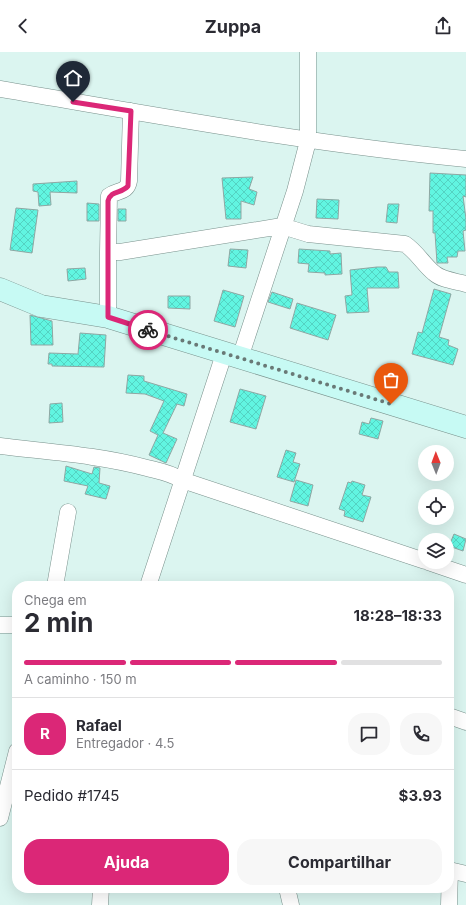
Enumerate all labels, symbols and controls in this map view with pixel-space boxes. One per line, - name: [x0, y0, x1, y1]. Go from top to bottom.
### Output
- icon: back: [12, 15, 34, 37]
- icon: share: [432, 15, 454, 37]
- text: Zuppa: [205, 16, 261, 37]
- pin: [56, 61, 90, 102]
- icon: home: [62, 67, 84, 89]
- courier: [128, 310, 168, 350]
- icon: bike: [137, 319, 159, 341]
- pin: [374, 363, 408, 404]
- icon: bag: [380, 369, 402, 391]
- north arrow: [418, 445, 454, 481]
- map controls: [418, 445, 454, 569]
- button: locate: [418, 489, 454, 525]
- button: layers: [418, 533, 454, 569]
- text: Chega em: [24, 592, 87, 608]
- text: 18:28–18:33: [353, 606, 442, 625]
- text: 2 min: [24, 607, 94, 638]
- text: A caminho · 150 m: [24, 671, 137, 687]
- button: chat: [348, 713, 390, 755]
- button: phone: [400, 713, 442, 755]
- text: Rafael: [76, 716, 122, 735]
- text: R: [40, 724, 50, 743]
- text: Entregador · 4.5: [76, 735, 174, 751]
- text: Pedido #1745: [24, 786, 120, 805]
- text: $3.93: [399, 786, 442, 805]
- button: Ajuda: [24, 839, 229, 885]
- button: Compartilhar: [237, 839, 442, 885]

